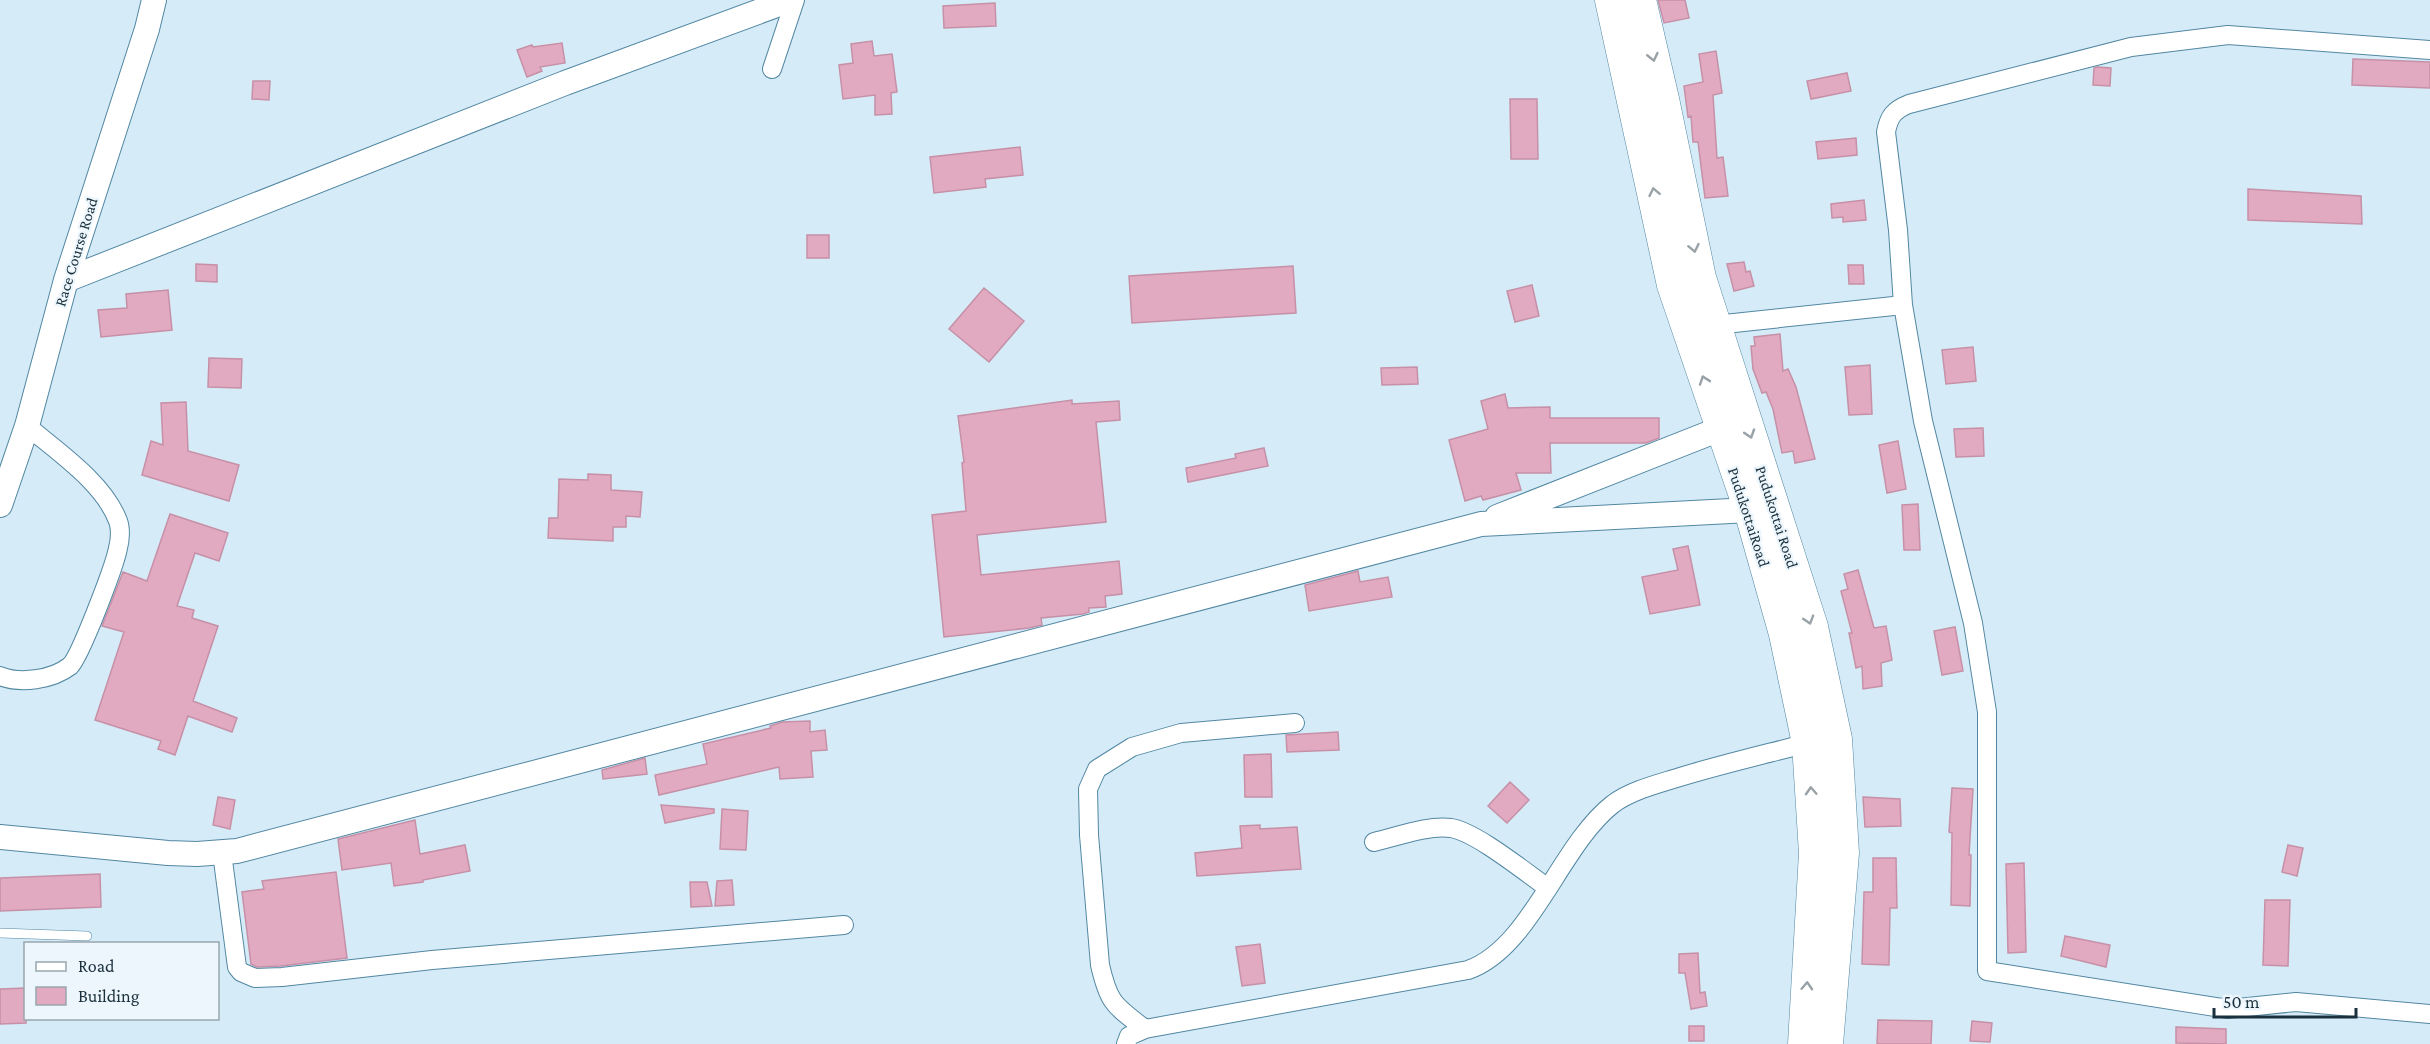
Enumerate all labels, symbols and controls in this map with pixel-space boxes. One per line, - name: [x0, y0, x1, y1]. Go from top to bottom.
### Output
- one-way arrow: [1646, 52, 1659, 62]
- one-way arrow: [1648, 187, 1661, 197]
- street label: Race Course Road: [51, 195, 101, 308]
- one-way arrow: [1687, 242, 1700, 252]
- one-way arrow: [1698, 375, 1711, 386]
- one-way arrow: [1743, 428, 1755, 439]
- street label: Pudukottai Road: [1752, 464, 1802, 571]
- street label: PudukottaiRoad: [1725, 465, 1773, 569]
- one-way arrow: [1802, 614, 1814, 625]
- one-way arrow: [1805, 786, 1818, 795]
- legend: [24, 942, 219, 1020]
- text: Road: [78, 956, 115, 976]
- one-way arrow: [1801, 981, 1814, 990]
- scale bar: [2214, 981, 2356, 1019]
- text: Building: [78, 986, 140, 1006]
- text: 50 m: [2223, 992, 2260, 1012]

